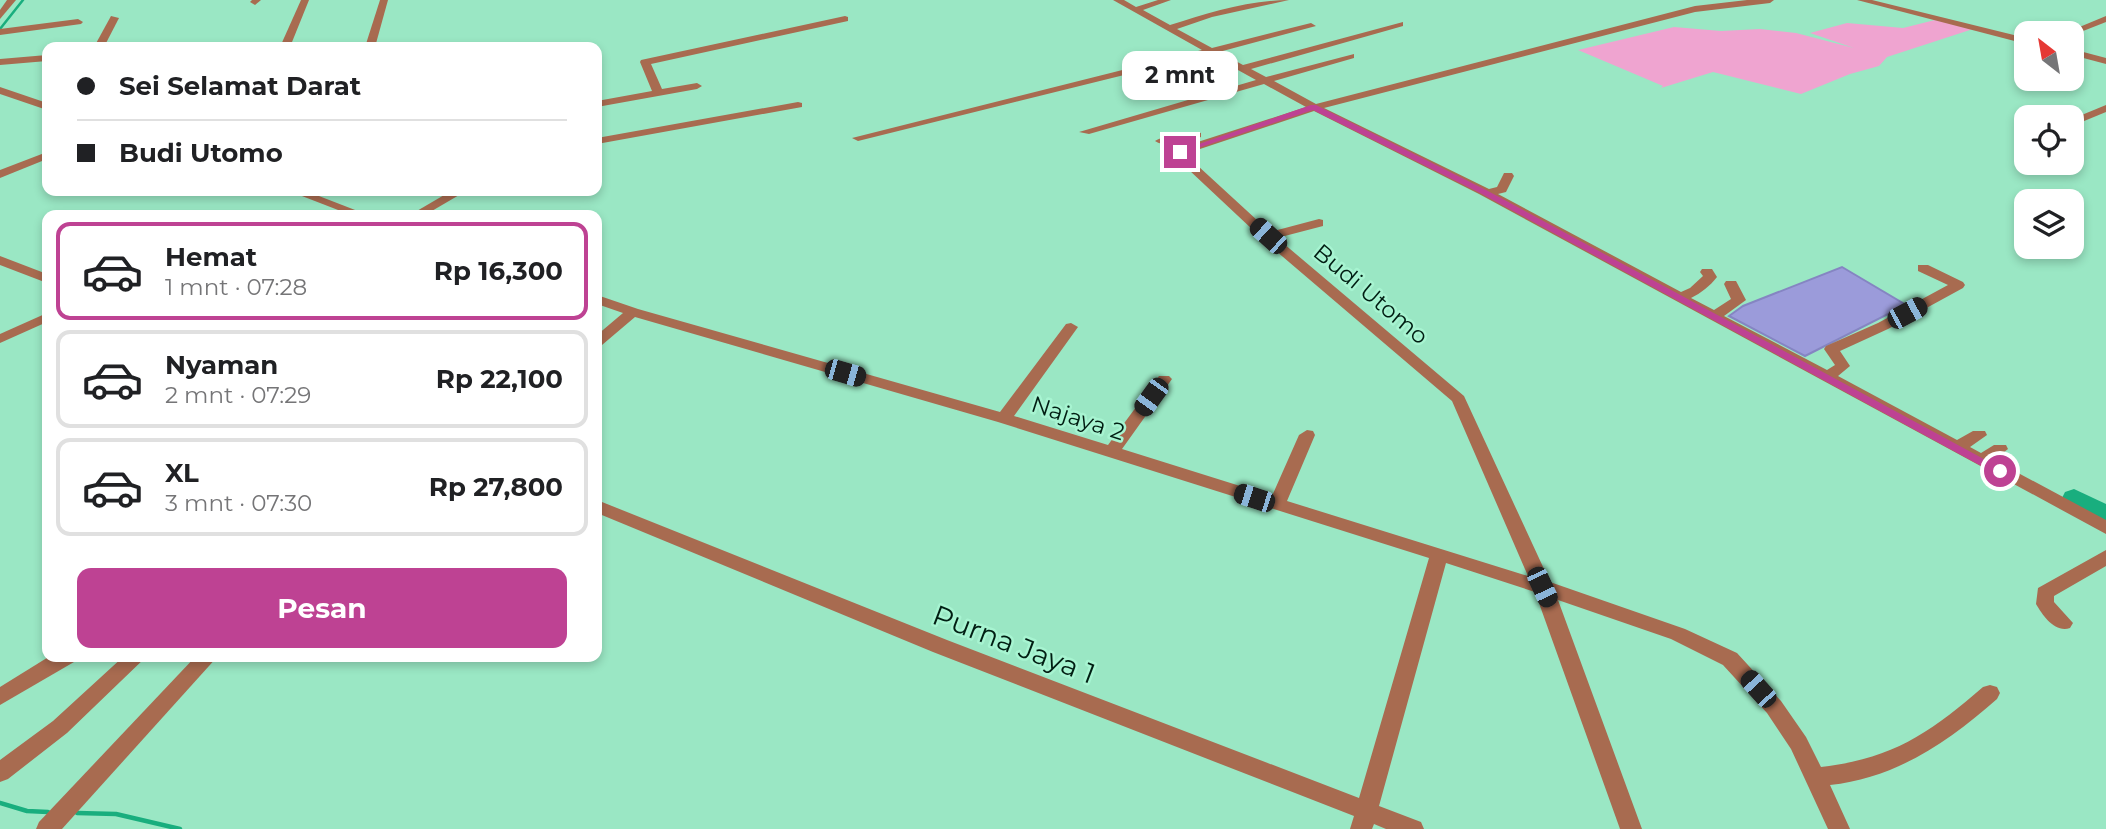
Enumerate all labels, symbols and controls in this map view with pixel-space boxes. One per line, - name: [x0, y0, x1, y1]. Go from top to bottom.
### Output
- north arrow: [2014, 21, 2084, 91]
- map controls: [2014, 21, 2084, 259]
- callout: 2 mnt: [1122, 51, 1238, 100]
- text: 2 mnt: [1145, 61, 1215, 89]
- text: Sei Selamat Darat: [119, 70, 361, 102]
- button: locate: [2014, 105, 2084, 175]
- route end: [1164, 136, 1196, 168]
- text: Budi Utomo: [119, 137, 283, 169]
- button: layers: [2014, 189, 2084, 259]
- car: [1246, 214, 1291, 258]
- street label: Budi Utomo: [1308, 238, 1434, 350]
- icon: car: [81, 240, 144, 303]
- text: Hemat: [165, 241, 257, 273]
- text: Rp 16,300: [434, 255, 563, 287]
- text: 1 mnt · 07:28: [165, 273, 307, 301]
- car: [1884, 294, 1931, 332]
- icon: car: [81, 348, 144, 411]
- text: Nyaman: [165, 349, 278, 381]
- car: [822, 357, 869, 389]
- text: Rp 22,100: [436, 363, 563, 395]
- car: [1131, 374, 1172, 420]
- text: 2 mnt · 07:29: [165, 381, 311, 409]
- street label: Najaya 2: [1028, 390, 1128, 446]
- route start: [1984, 455, 2016, 487]
- icon: car: [81, 456, 144, 519]
- text: XL: [165, 457, 199, 489]
- text: Rp 27,800: [429, 471, 563, 503]
- car: [1231, 482, 1278, 514]
- text: 3 mnt · 07:30: [165, 489, 312, 517]
- car: [1524, 564, 1561, 610]
- button: Pesan: [77, 568, 567, 648]
- street label: Purna Jaya 1: [928, 597, 1100, 691]
- car: [1737, 666, 1780, 712]

